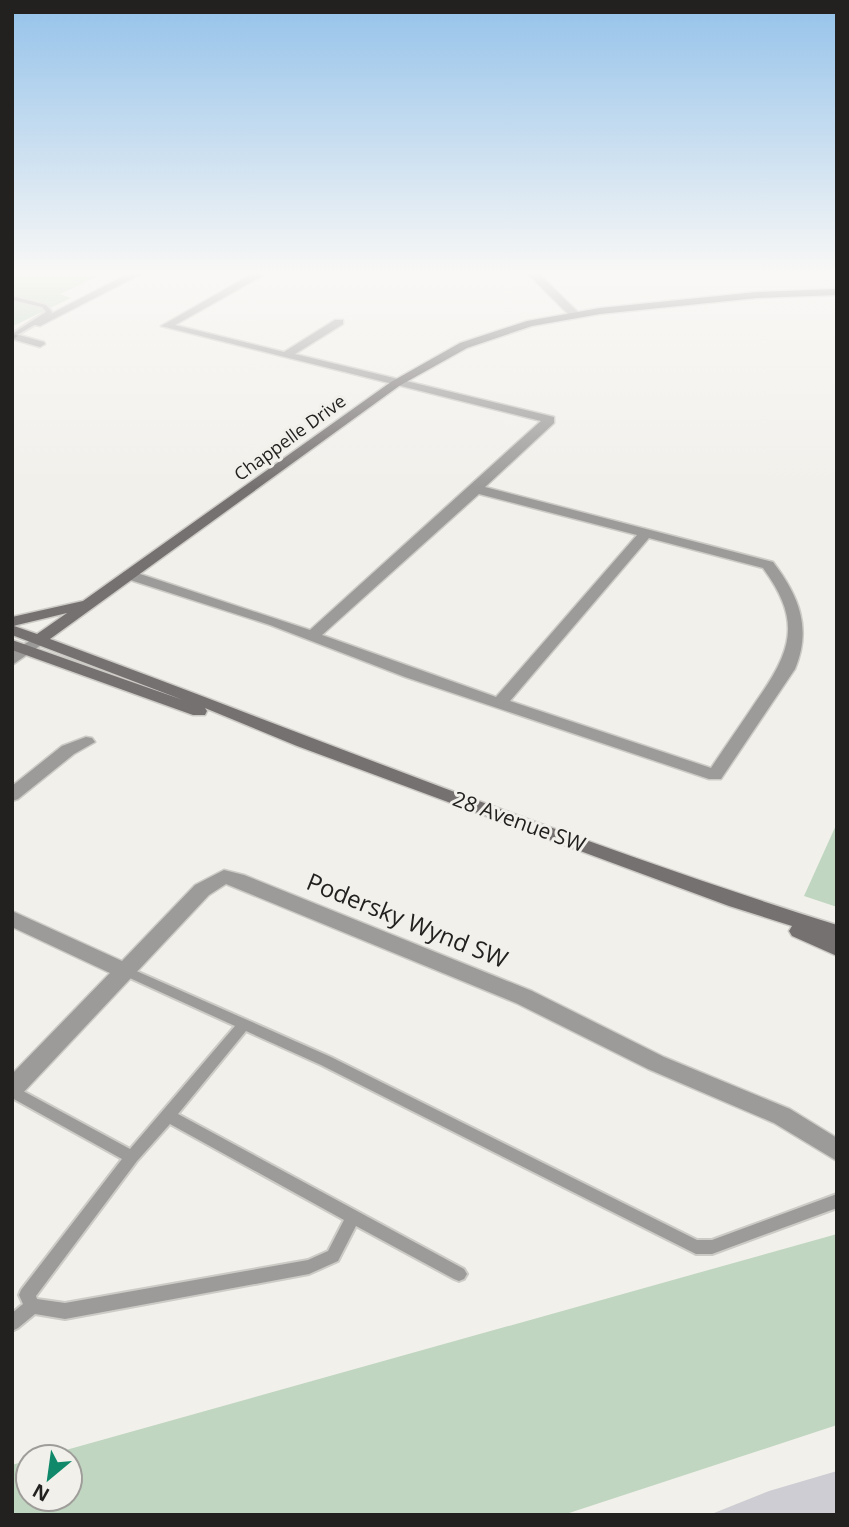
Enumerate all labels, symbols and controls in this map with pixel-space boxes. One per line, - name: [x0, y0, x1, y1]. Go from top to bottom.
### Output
- street label: Chappelle Drive: [229, 389, 350, 486]
- street label: 28 Avenue SW: [449, 784, 590, 858]
- street label: Podersky Wynd SW: [302, 864, 513, 975]
- north arrow: [14, 1443, 84, 1513]
- text: N: [28, 1478, 54, 1508]

